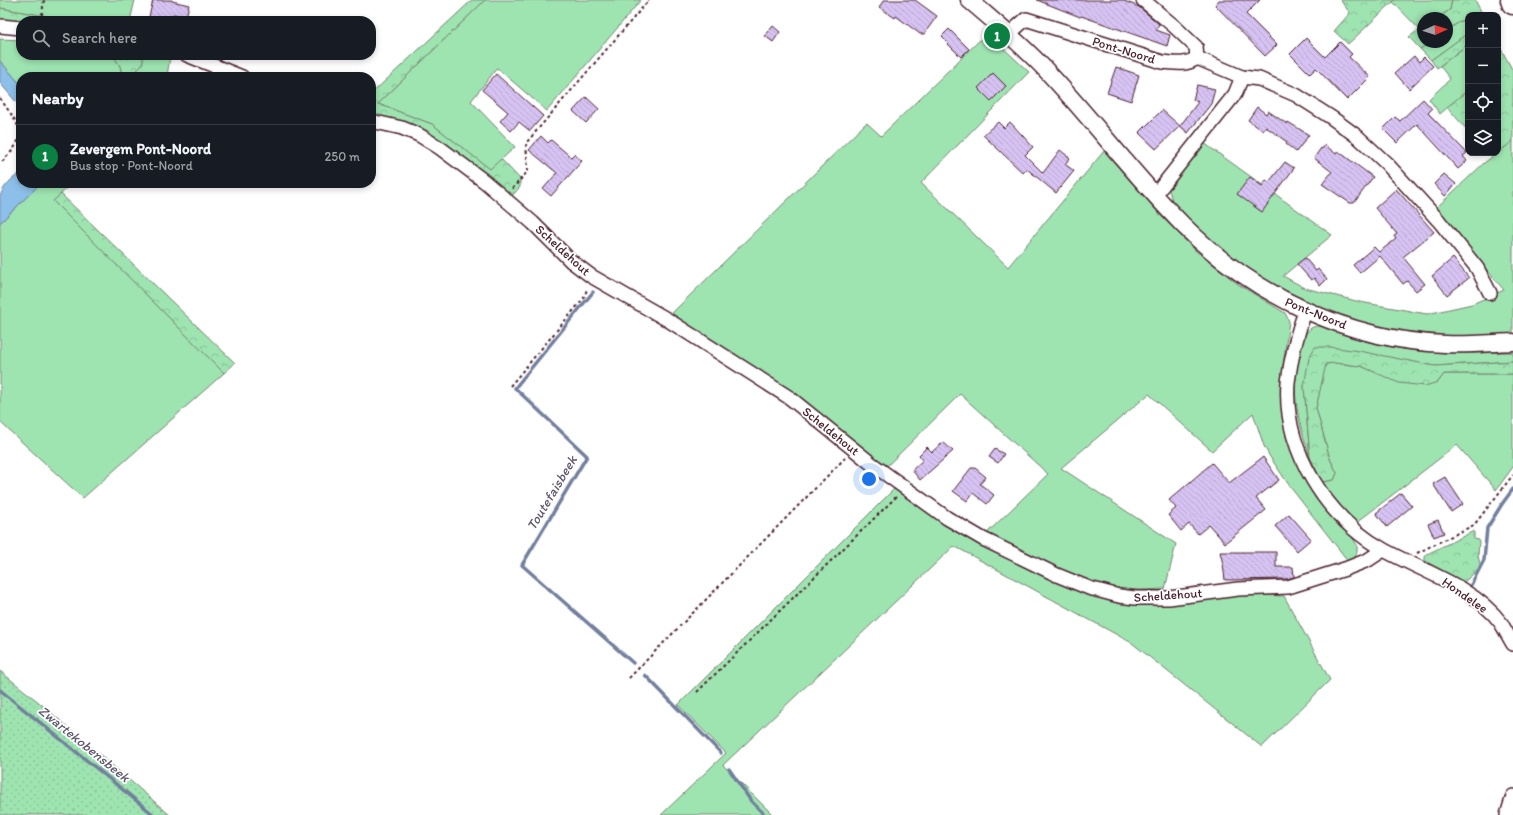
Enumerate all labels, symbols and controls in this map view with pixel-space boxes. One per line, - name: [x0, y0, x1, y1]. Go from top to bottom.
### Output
- north arrow: [1417, 12, 1453, 48]
- map controls: [1465, 12, 1501, 156]
- button: +: [1465, 12, 1501, 48]
- search box: [16, 16, 376, 60]
- pin: 1: [984, 21, 1010, 51]
- icon: search: [30, 27, 52, 49]
- text: Search here: [62, 29, 137, 47]
- street label: Pont-Noord: [1091, 33, 1157, 67]
- button: −: [1465, 48, 1501, 84]
- button: locate: [1465, 84, 1501, 120]
- text: Nearby: [32, 88, 84, 108]
- button: layers: [1465, 120, 1501, 156]
- text: Zevergem Pont-Noord: [70, 140, 211, 158]
- text: 1: [42, 149, 48, 164]
- text: 250 m: [324, 149, 360, 164]
- text: Bus stop · Pont-Noord: [70, 158, 193, 173]
- street label: Scheldehout: [532, 221, 594, 279]
- street label: Pont-Noord: [1283, 294, 1349, 332]
- street label: Scheldehout: [800, 404, 862, 458]
- water label: Toutefaisbeek: [523, 452, 581, 533]
- your location: [859, 469, 879, 489]
- street label: Hondelee: [1439, 574, 1491, 616]
- street label: Scheldehout: [1133, 585, 1203, 605]
- water label: Zwartekobensbeek: [35, 702, 134, 786]

